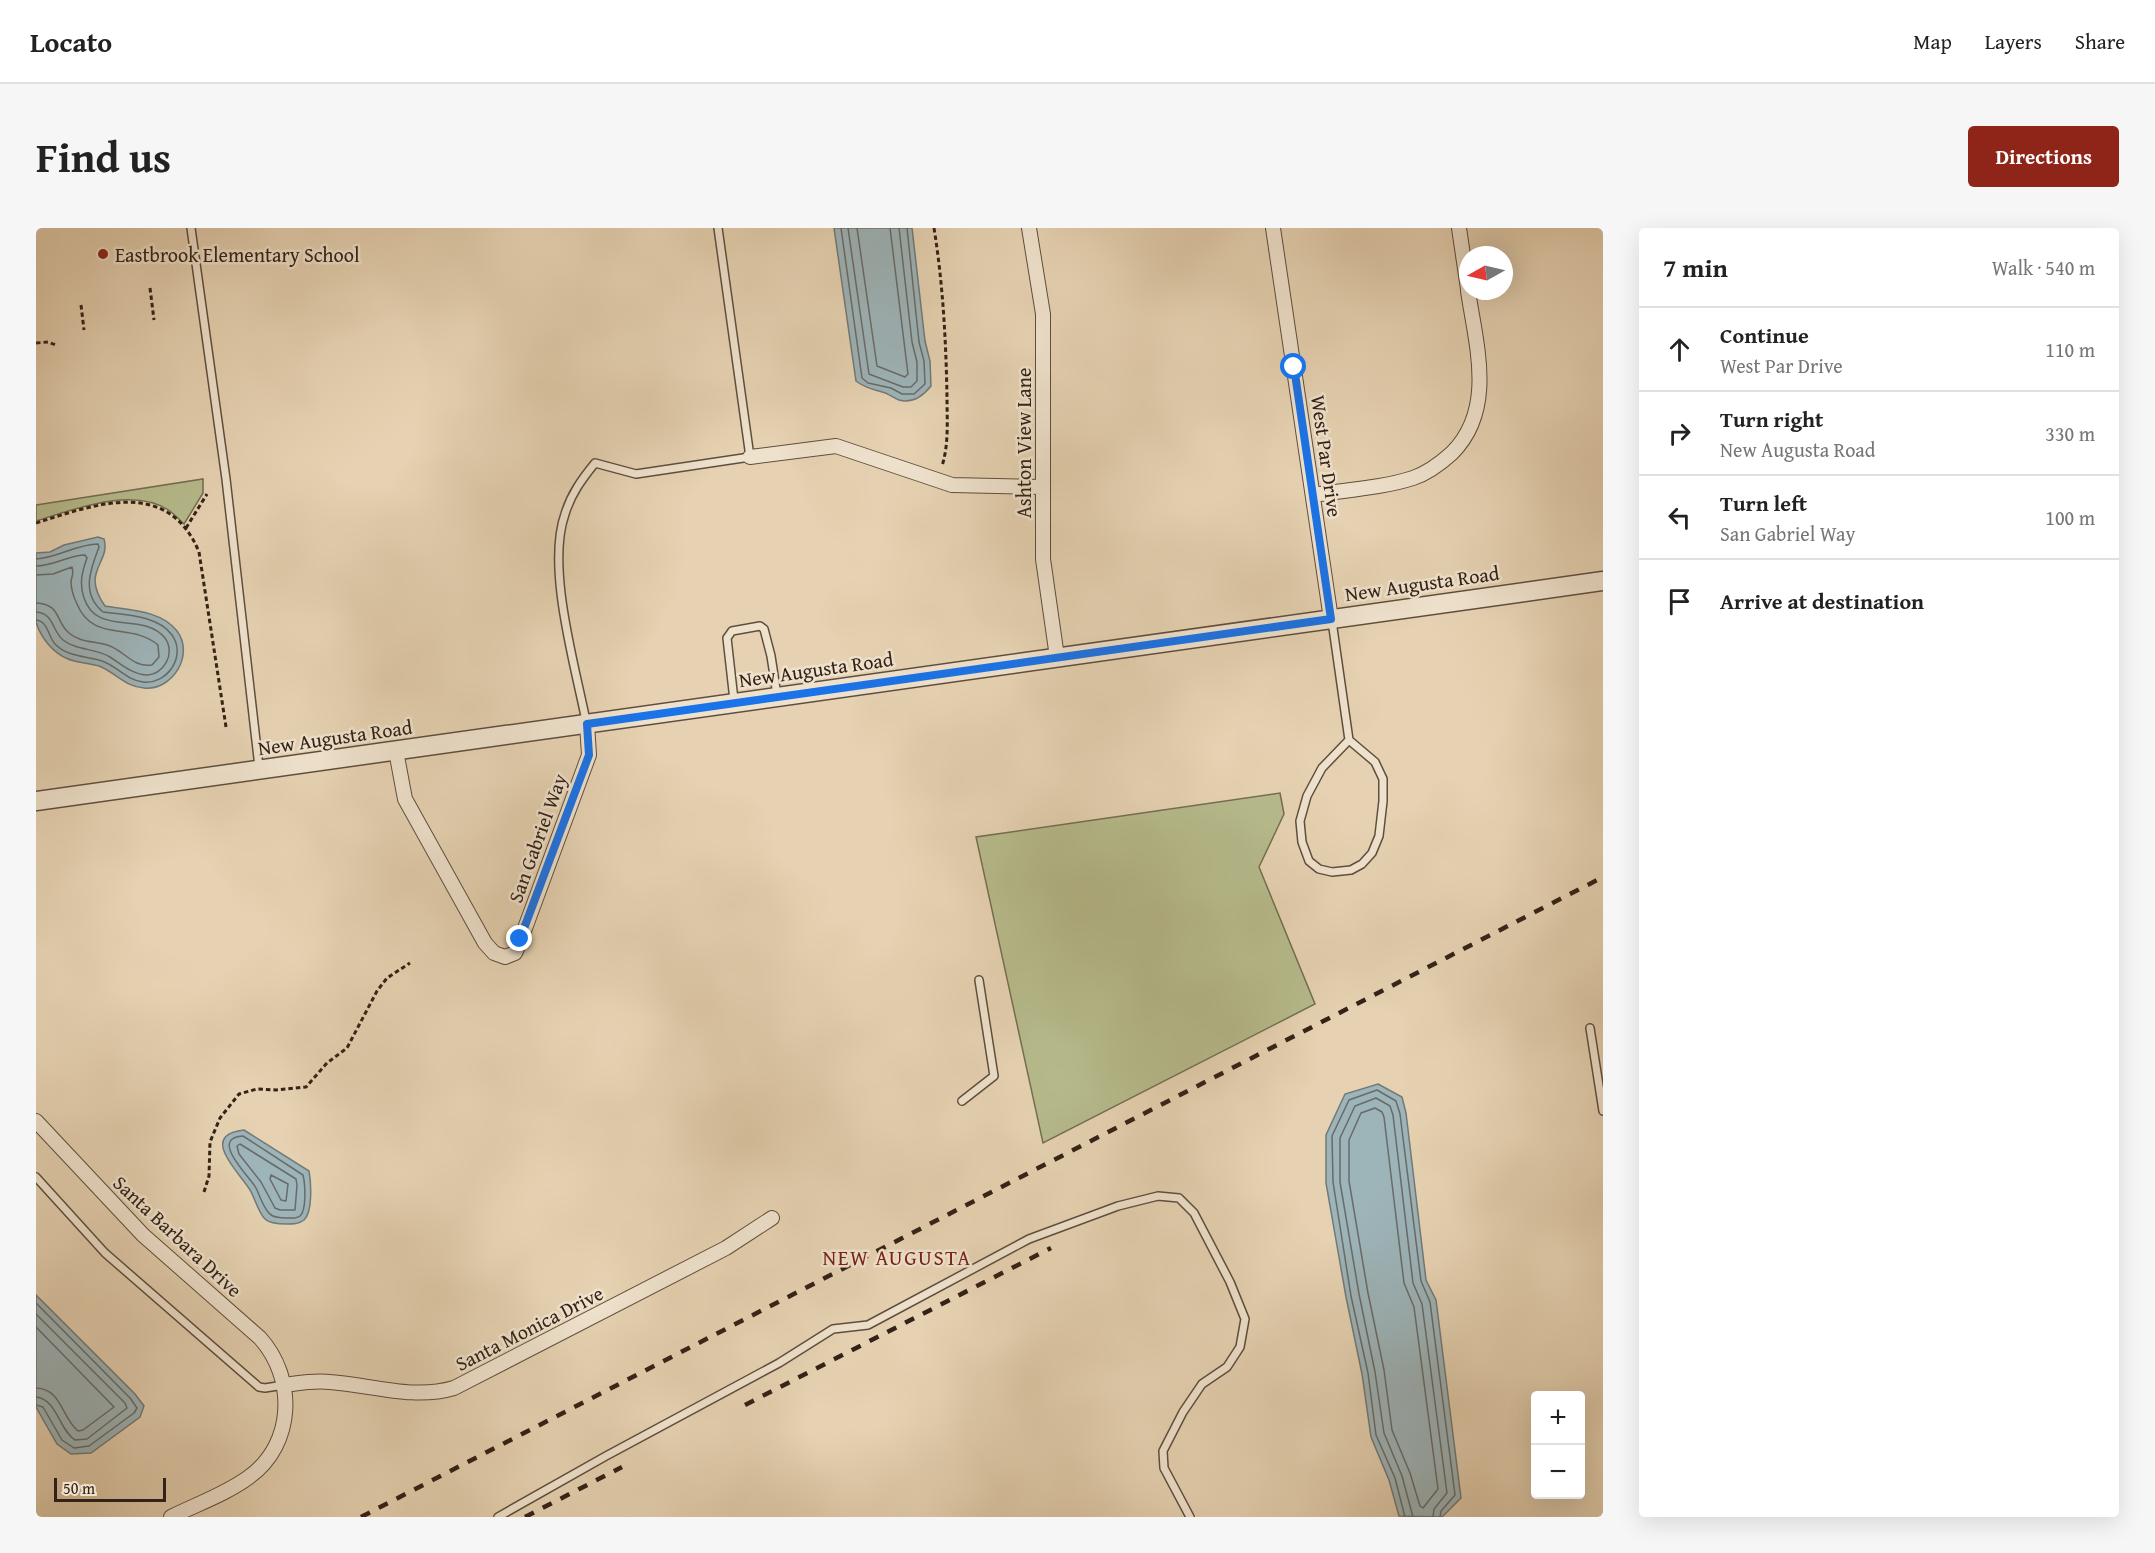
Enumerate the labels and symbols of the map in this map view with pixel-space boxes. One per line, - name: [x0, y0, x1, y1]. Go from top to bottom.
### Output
- place label: Eastbrook Elementary School: [115, 240, 360, 269]
- north arrow: [1459, 246, 1513, 300]
- marker: Eastbrook Elementary School: [96, 247, 110, 261]
- route start: [1280, 353, 1306, 379]
- street label: Ashton View Lane: [1009, 368, 1038, 518]
- street label: West Par Drive: [1304, 393, 1350, 519]
- street label: New Augusta Road: [1343, 558, 1501, 608]
- street label: New Augusta Road: [737, 644, 895, 694]
- street label: New Augusta Road: [256, 712, 414, 762]
- street label: San Gabriel Way: [500, 769, 574, 907]
- route end: [506, 925, 532, 951]
- street label: Santa Barbara Drive: [107, 1168, 249, 1304]
- district label: NEW AUGUSTA: [823, 1242, 971, 1273]
- street label: Santa Monica Drive: [450, 1278, 608, 1378]
- scale bar: [54, 1475, 166, 1502]

